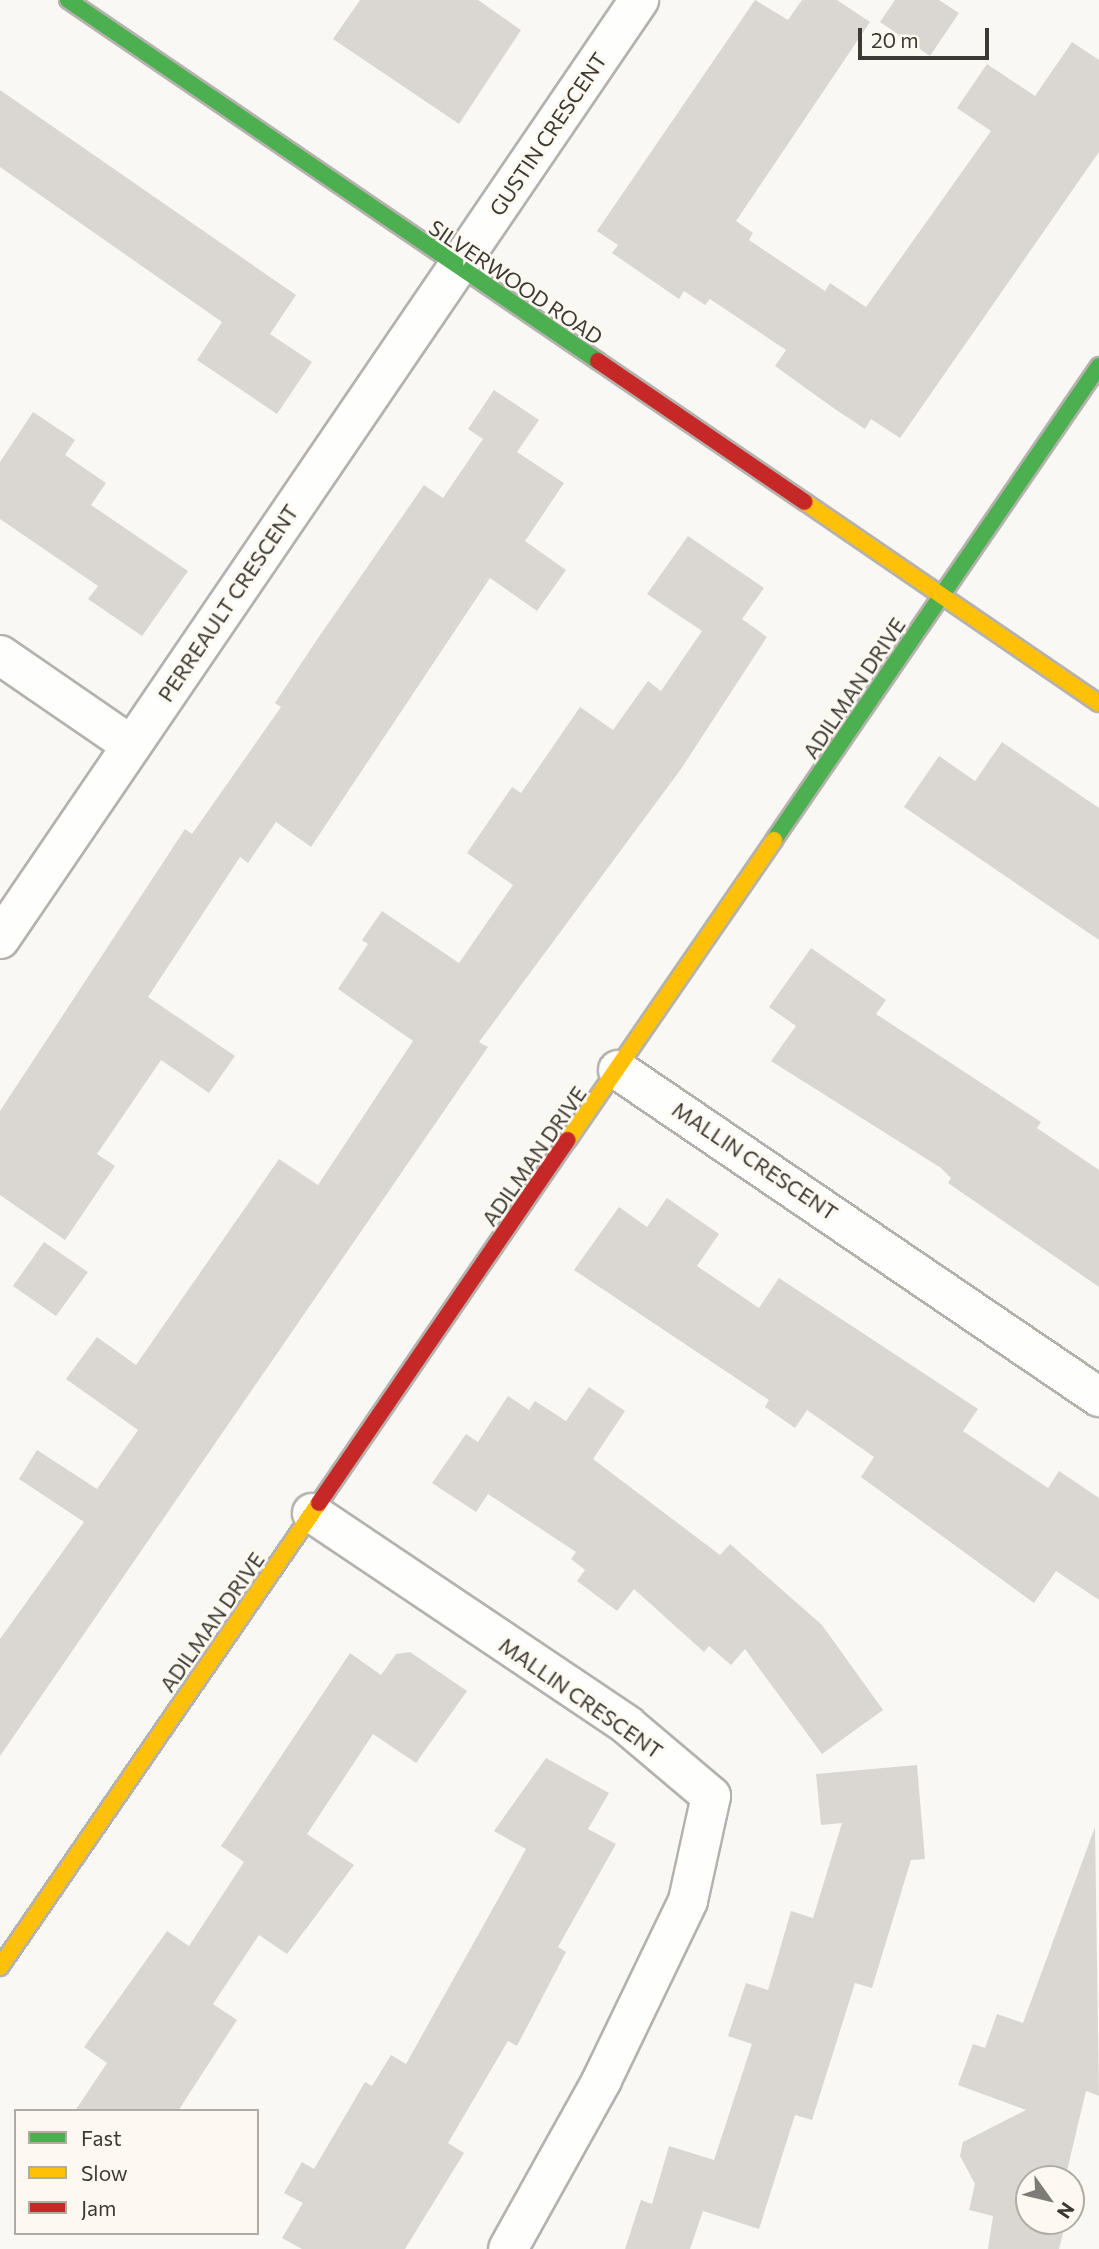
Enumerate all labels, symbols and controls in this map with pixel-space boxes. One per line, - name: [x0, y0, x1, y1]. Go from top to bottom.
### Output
- scale bar: [861, 14, 992, 58]
- text: 20 m: [871, 27, 919, 52]
- street label: GUSTIN CRESCENT: [484, 48, 612, 220]
- street label: SILVERWOOD ROAD: [424, 214, 608, 350]
- street label: PERREAULT CRESCENT: [153, 500, 303, 706]
- street label: ADILMAN DRIVE: [798, 613, 910, 763]
- street label: ADILMAN DRIVE: [476, 1081, 592, 1231]
- street label: MALLIN CRESCENT: [668, 1096, 842, 1226]
- street label: ADILMAN DRIVE: [154, 1547, 270, 1697]
- street label: MALLIN CRESCENT: [494, 1632, 668, 1764]
- legend: [14, 2109, 259, 2235]
- text: Fast: [81, 2125, 122, 2150]
- text: Slow: [81, 2160, 128, 2185]
- north arrow: [1015, 2165, 1085, 2235]
- text: Jam: [81, 2195, 116, 2220]
- text: N: [1053, 2199, 1080, 2223]

